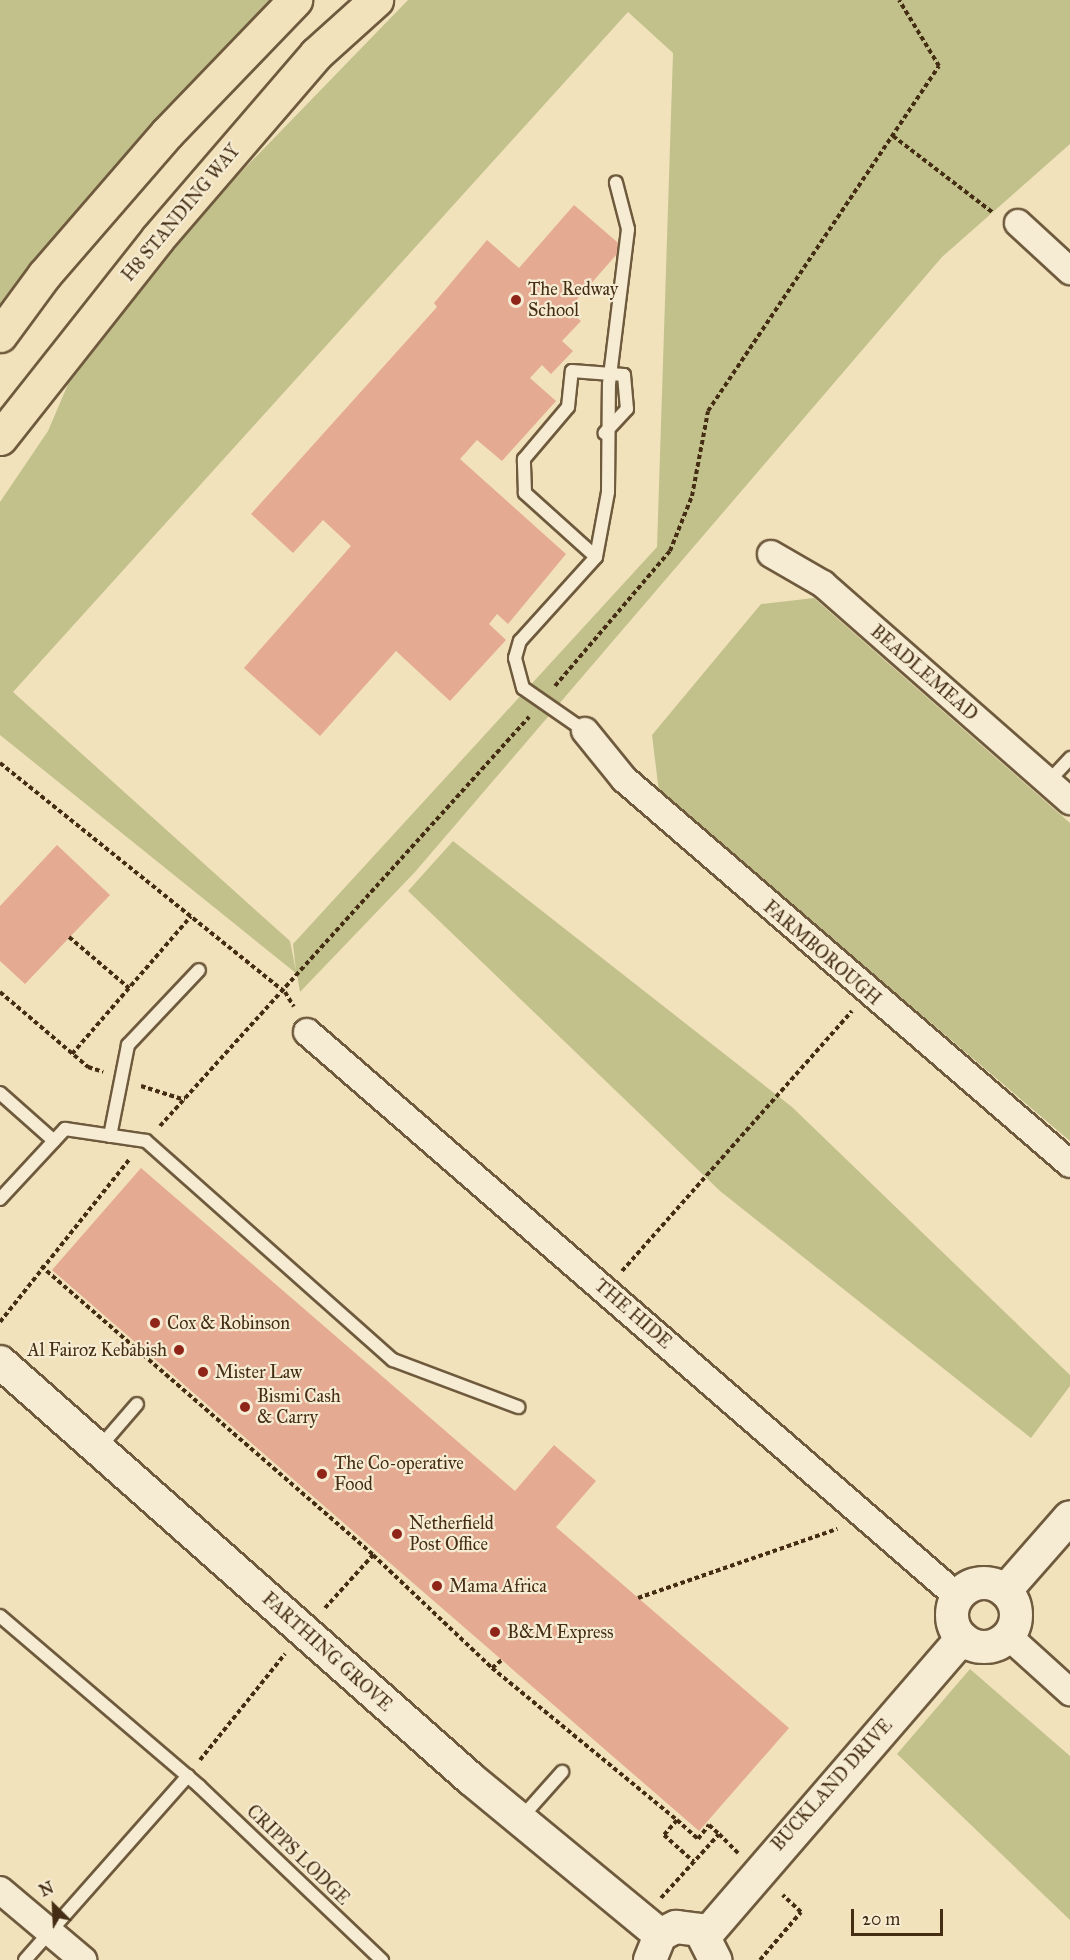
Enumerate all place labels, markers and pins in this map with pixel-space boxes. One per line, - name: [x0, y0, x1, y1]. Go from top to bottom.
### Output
- place label: The Redway School: [528, 279, 618, 322]
- marker: The Redway School: [509, 293, 523, 307]
- place label: Cox & Robinson: [167, 1312, 290, 1334]
- marker: Cox & Robinson: [148, 1316, 162, 1330]
- place label: Al Fairoz Kebabish: [28, 1339, 167, 1361]
- marker: Al Fairoz Kebabish: [172, 1343, 186, 1357]
- place label: Mister Law: [215, 1361, 302, 1383]
- marker: Mister Law: [196, 1365, 210, 1379]
- place label: Bismi Cash & Carry: [257, 1386, 341, 1428]
- marker: Bismi Cash & Carry: [238, 1400, 252, 1414]
- place label: The Co-operative Food: [334, 1453, 464, 1496]
- marker: The Co-operative Food: [315, 1467, 329, 1481]
- place label: Netherfield Post Office: [409, 1513, 494, 1556]
- marker: Netherfield Post Office: [390, 1527, 404, 1541]
- place label: Mama Africa: [449, 1575, 547, 1597]
- marker: Mama Africa: [430, 1579, 444, 1593]
- place label: B&M Express: [507, 1621, 614, 1643]
- marker: B&M Express: [488, 1625, 502, 1639]

